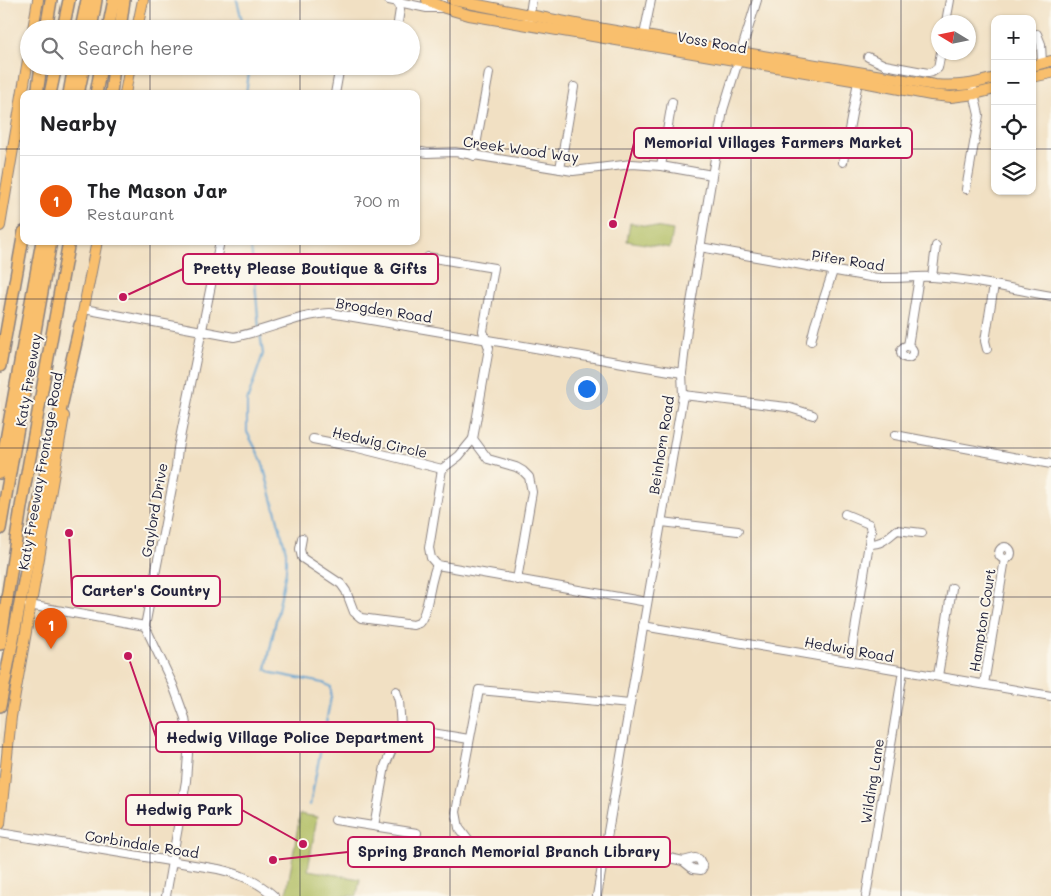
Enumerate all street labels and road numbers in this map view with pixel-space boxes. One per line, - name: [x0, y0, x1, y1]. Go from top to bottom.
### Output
- street label: Voss Road: [676, 27, 748, 57]
- street label: Creek Wood Way: [462, 131, 580, 167]
- street label: Pifer Road: [810, 245, 886, 275]
- street label: Brogden Road: [335, 293, 433, 327]
- street label: Katy Freeway: [10, 332, 46, 428]
- street label: Katy Freeway Frontage Road: [13, 370, 67, 571]
- street label: Beinhorn Road: [644, 394, 678, 496]
- street label: Hedwig Circle: [331, 422, 429, 462]
- street label: Gaylord Drive: [136, 461, 172, 559]
- street label: Hampton Court: [964, 567, 1000, 673]
- street label: Hedwig Road: [803, 632, 895, 666]
- street label: Wilding Lane: [856, 737, 888, 825]
- street label: Corbindale Road: [84, 826, 201, 862]

